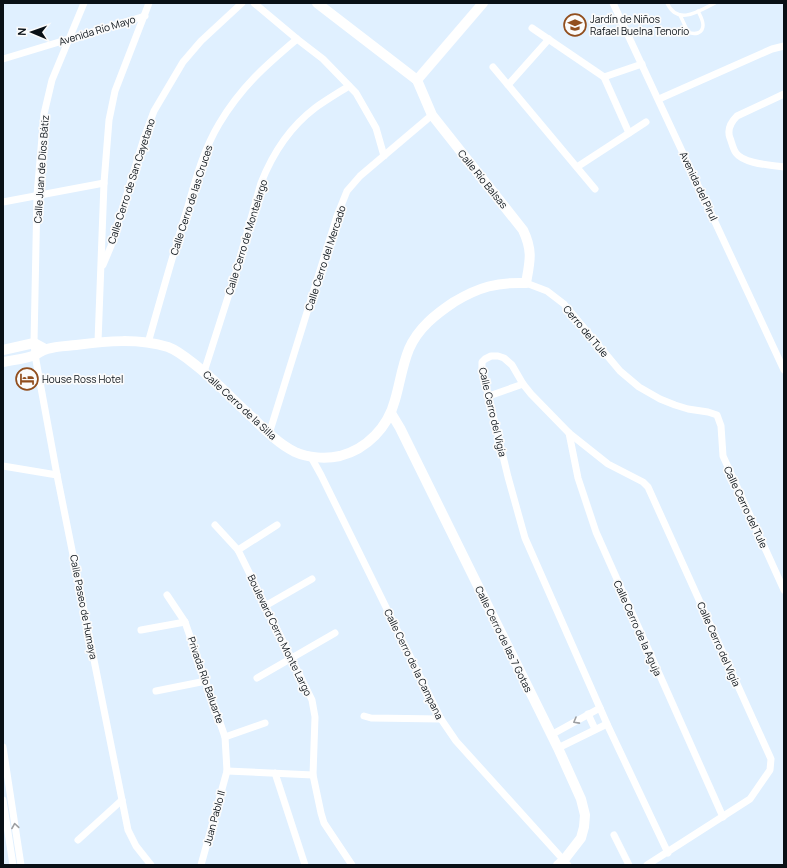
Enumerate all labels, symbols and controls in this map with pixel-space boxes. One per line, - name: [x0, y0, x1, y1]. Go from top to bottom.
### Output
- north arrow: [12, 12, 52, 52]
- street label: Avenida Río Mayo: [57, 12, 137, 48]
- school or university icon: Jardín de Niños Rafael Buelna Tenorio: [562, 12, 588, 38]
- place label: Jardín de Niños Rafael Buelna Tenorio: [590, 12, 689, 38]
- text: N: [14, 27, 29, 36]
- street label: Calle Juan de Dios Bátiz: [30, 114, 52, 224]
- street label: Calle Cerro de San Cayetano: [104, 116, 158, 246]
- street label: Calle Cerro de las Cruces: [167, 143, 215, 257]
- street label: Calle Río Balsas: [455, 147, 511, 211]
- street label: Avenida del Pirul: [677, 149, 721, 223]
- street label: Calle Cerro de Montelargo: [222, 177, 270, 296]
- street label: Calle Cerro del Mercado: [301, 203, 349, 312]
- street label: Cerro del Tule: [560, 302, 612, 360]
- hotel icon: House Ross Hotel: [14, 366, 40, 392]
- street label: Calle Cerro del Vigía: [476, 366, 510, 458]
- street label: Calle Cerro de la Silla: [200, 367, 280, 443]
- place label: House Ross Hotel: [42, 372, 123, 386]
- street label: Calle Cerro del Tule: [721, 464, 771, 550]
- street label: Calle Paseo de Humaya: [67, 553, 101, 661]
- street label: Boulevard Cerro Monte Largo: [244, 572, 316, 698]
- street label: Calle Cerro de la Aguja: [611, 578, 665, 678]
- street label: Calle Cerro de las 7 Gotas: [472, 583, 536, 695]
- street label: Calle Cerro del Vigía: [694, 599, 744, 689]
- street label: Calle Cerro de la Campana: [381, 607, 447, 721]
- street label: Privada Río Baluarte: [185, 635, 228, 726]
- one-way arrow: [573, 716, 580, 723]
- street label: Juan Pablo ll: [200, 789, 228, 847]
- one-way arrow: [11, 823, 20, 830]

